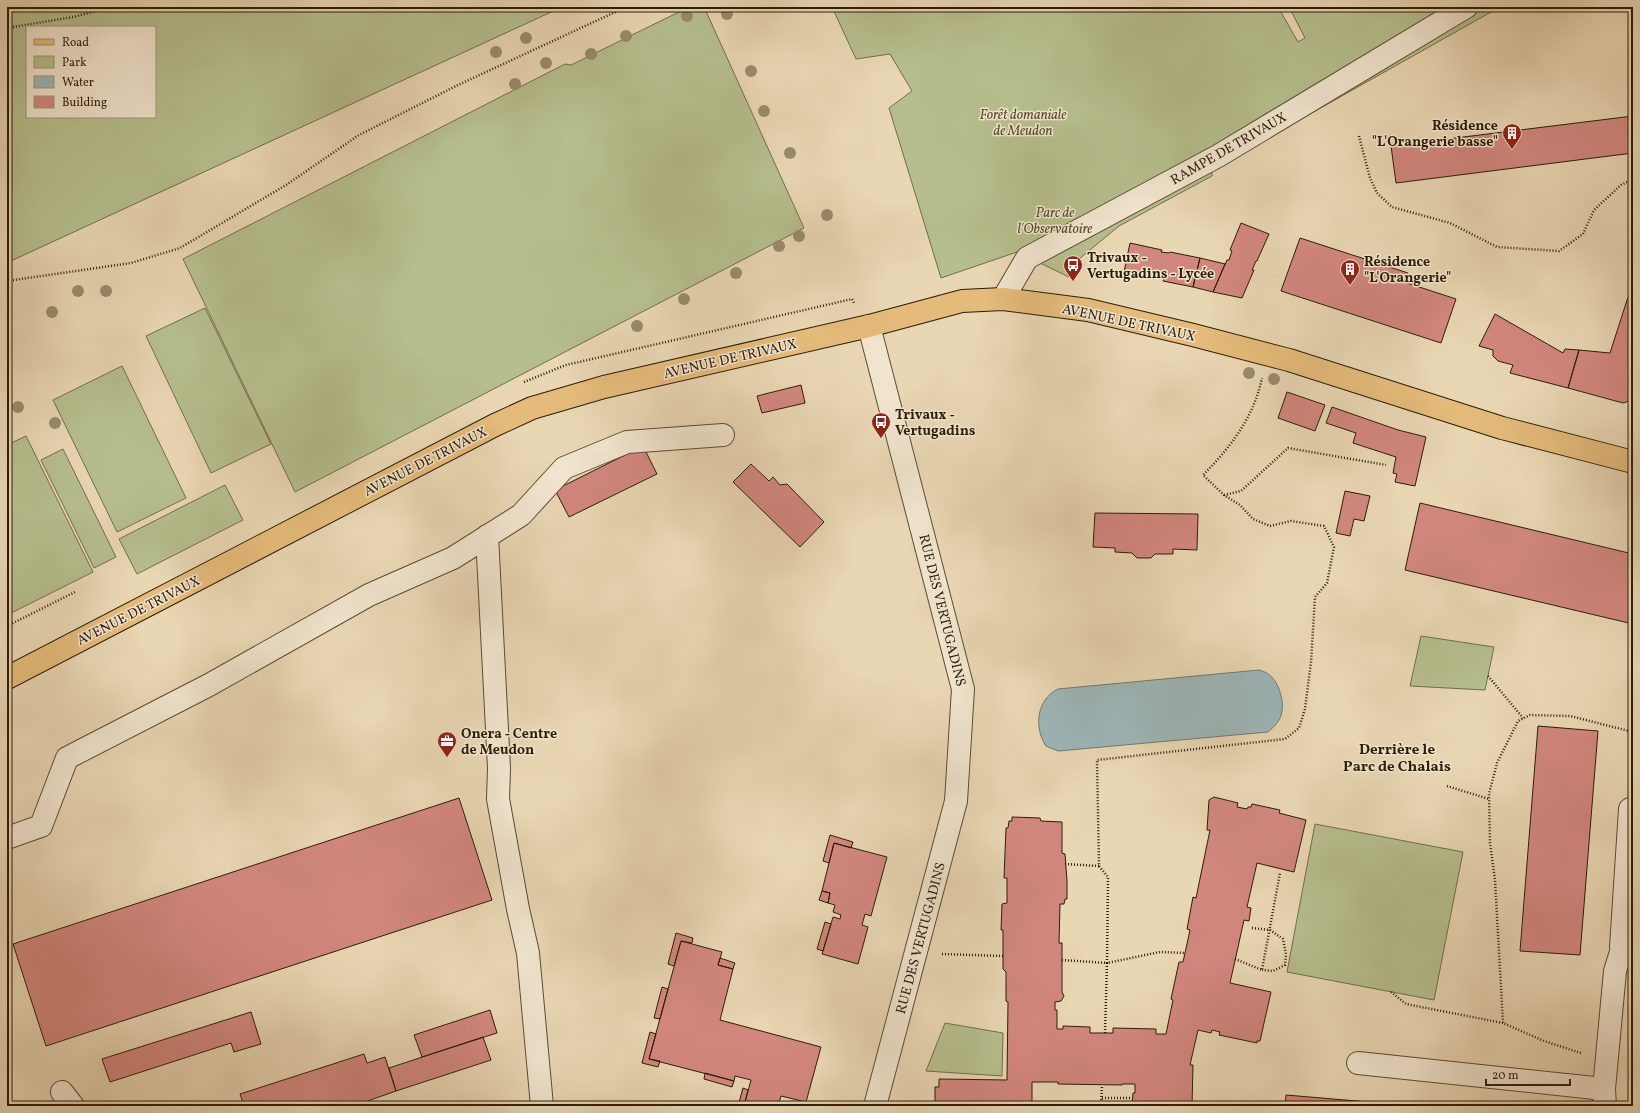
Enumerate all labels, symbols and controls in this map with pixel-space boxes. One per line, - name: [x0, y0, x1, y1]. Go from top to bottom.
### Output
- legend: [26, 26, 156, 118]
- text: Road: [62, 35, 89, 51]
- text: Park: [62, 55, 87, 71]
- text: Water: [62, 75, 94, 91]
- text: Building: [62, 95, 107, 111]
- park label: Forêt domaniale de Meudon: [980, 106, 1066, 141]
- street label: RAMPE DE TRIVAUX: [1167, 108, 1290, 190]
- place label: Résidence "L'Orangerie basse": [1372, 117, 1498, 152]
- building icon: Résidence "L'Orangerie basse": [1501, 122, 1523, 150]
- park label: Parc de l'Observatoire: [1018, 204, 1092, 239]
- place label: Trivaux - Vertugadins - Lycée: [1087, 249, 1214, 284]
- place label: Résidence "L'Orangerie": [1364, 253, 1451, 288]
- bus stop icon: Trivaux - Vertugadins - Lycée: [1062, 254, 1084, 282]
- building icon: Résidence "L'Orangerie": [1339, 258, 1361, 286]
- street label: AVENUE DE TRIVAUX: [1060, 300, 1197, 347]
- street label: AVENUE DE TRIVAUX: [662, 335, 799, 384]
- place label: Trivaux - Vertugadins: [895, 406, 975, 441]
- bus stop icon: Trivaux - Vertugadins: [870, 411, 892, 439]
- street label: AVENUE DE TRIVAUX: [361, 423, 491, 502]
- street label: RUE DES VERTUGADINS: [913, 532, 970, 688]
- street label: AVENUE DE TRIVAUX: [74, 572, 204, 651]
- place label: Onera - Centre de Meudon: [461, 725, 557, 760]
- office icon: Onera - Centre de Meudon: [436, 730, 458, 758]
- district label: Derrière le Parc de Chalais: [1343, 740, 1451, 778]
- street label: RUE DES VERTUGADINS: [892, 860, 951, 1016]
- scale bar: [1486, 1061, 1570, 1087]
- text: 20 m: [1492, 1068, 1519, 1084]

